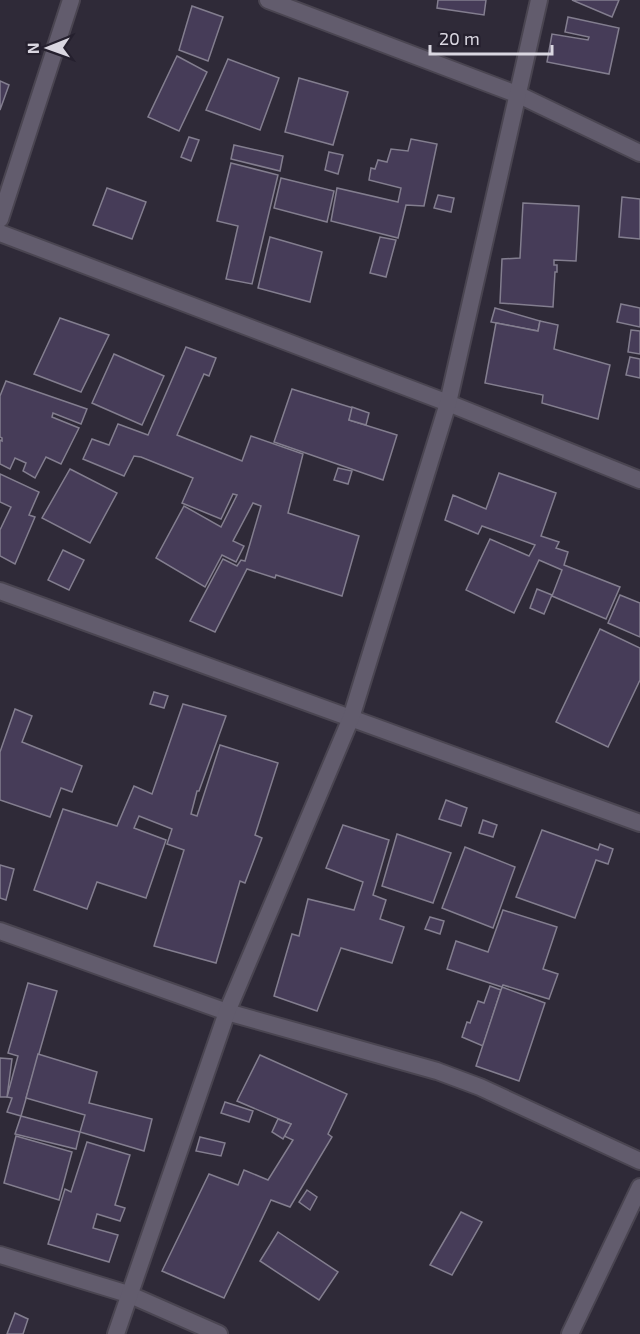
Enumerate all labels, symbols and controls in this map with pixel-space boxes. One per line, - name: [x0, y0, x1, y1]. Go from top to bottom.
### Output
- north arrow: [18, 18, 78, 78]
- scale bar: [430, 18, 552, 56]
- text: 20 m: [439, 27, 480, 49]
- text: N: [23, 42, 42, 54]

